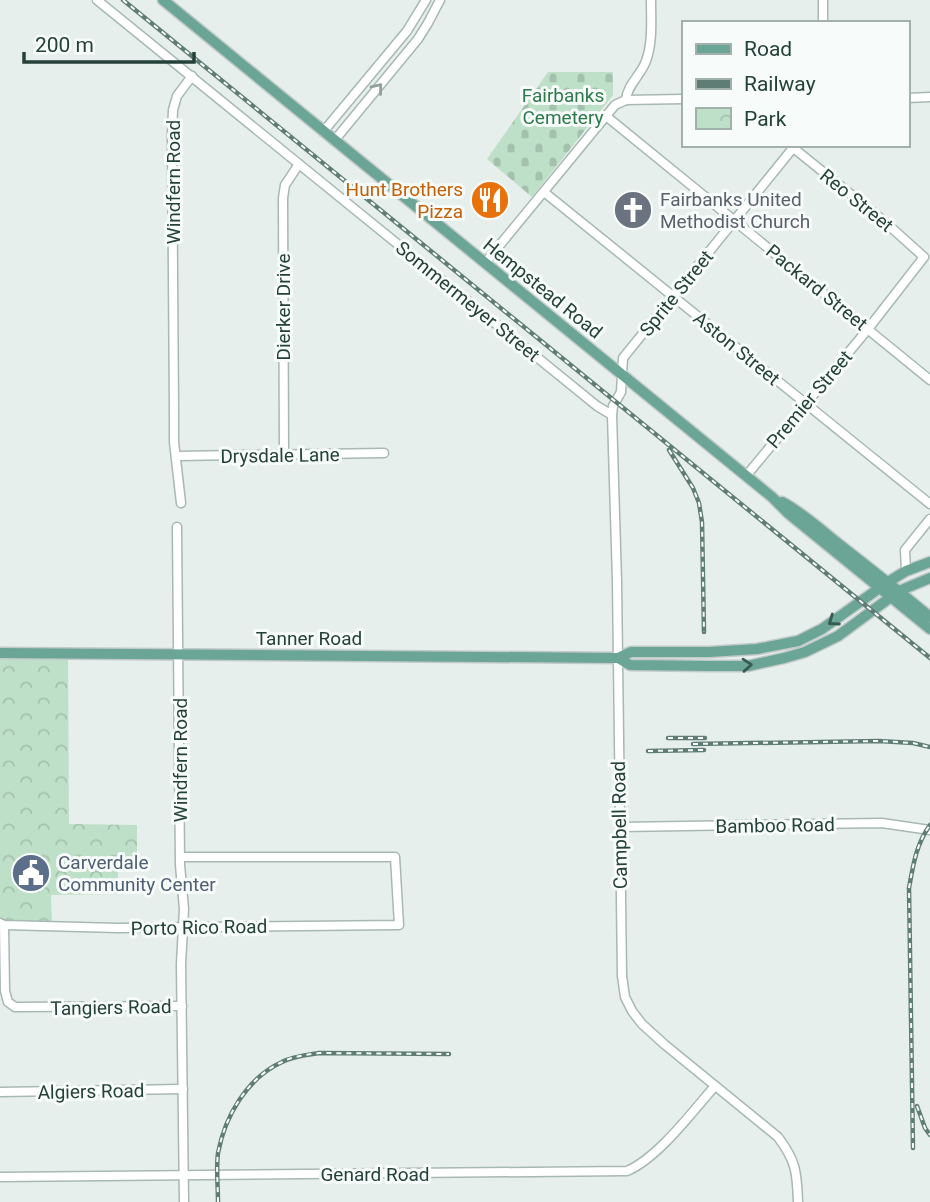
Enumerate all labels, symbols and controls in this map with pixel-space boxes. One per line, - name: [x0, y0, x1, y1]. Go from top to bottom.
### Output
- scale bar: [24, 21, 194, 65]
- legend: [682, 21, 909, 147]
- text: 200 m: [35, 33, 94, 57]
- text: Road: [744, 37, 792, 61]
- text: Railway: [744, 72, 816, 96]
- one-way arrow: [370, 83, 382, 96]
- park label: Fairbanks Cemetery: [522, 84, 604, 129]
- text: Park: [744, 107, 787, 131]
- street label: Windfern Road: [162, 120, 185, 244]
- street label: Reo Street: [815, 164, 898, 237]
- place label: Hunt Brothers Pizza: [346, 178, 463, 223]
- restaurant icon: Hunt Brothers Pizza: [469, 179, 511, 221]
- place label: Fairbanks United Methodist Church: [660, 188, 810, 233]
- church icon: Fairbanks United Methodist Church: [612, 189, 654, 231]
- street label: Hempstead Road: [479, 233, 607, 343]
- street label: Sommermeyer Street: [391, 236, 544, 367]
- street label: Packard Street: [761, 239, 872, 335]
- street label: Sprite Street: [635, 246, 718, 341]
- street label: Dierker Drive: [272, 254, 295, 360]
- street label: Aston Street: [689, 307, 784, 390]
- street label: Premier Street: [762, 346, 857, 453]
- street label: Drysdale Lane: [220, 443, 340, 468]
- one-way arrow: [828, 613, 841, 626]
- street label: Tanner Road: [256, 627, 362, 650]
- one-way arrow: [742, 658, 753, 673]
- street label: Windfern Road: [169, 698, 192, 822]
- street label: Campbell Road: [607, 761, 632, 889]
- street label: Bamboo Road: [715, 813, 835, 838]
- place label: Carverdale Community Center: [58, 851, 216, 896]
- public building icon: Carverdale Community Center: [10, 852, 52, 894]
- street label: Porto Rico Road: [131, 915, 268, 940]
- street label: Tangiers Road: [50, 995, 172, 1020]
- street label: Algiers Road: [37, 1079, 145, 1104]
- street label: Genard Road: [320, 1163, 430, 1186]

